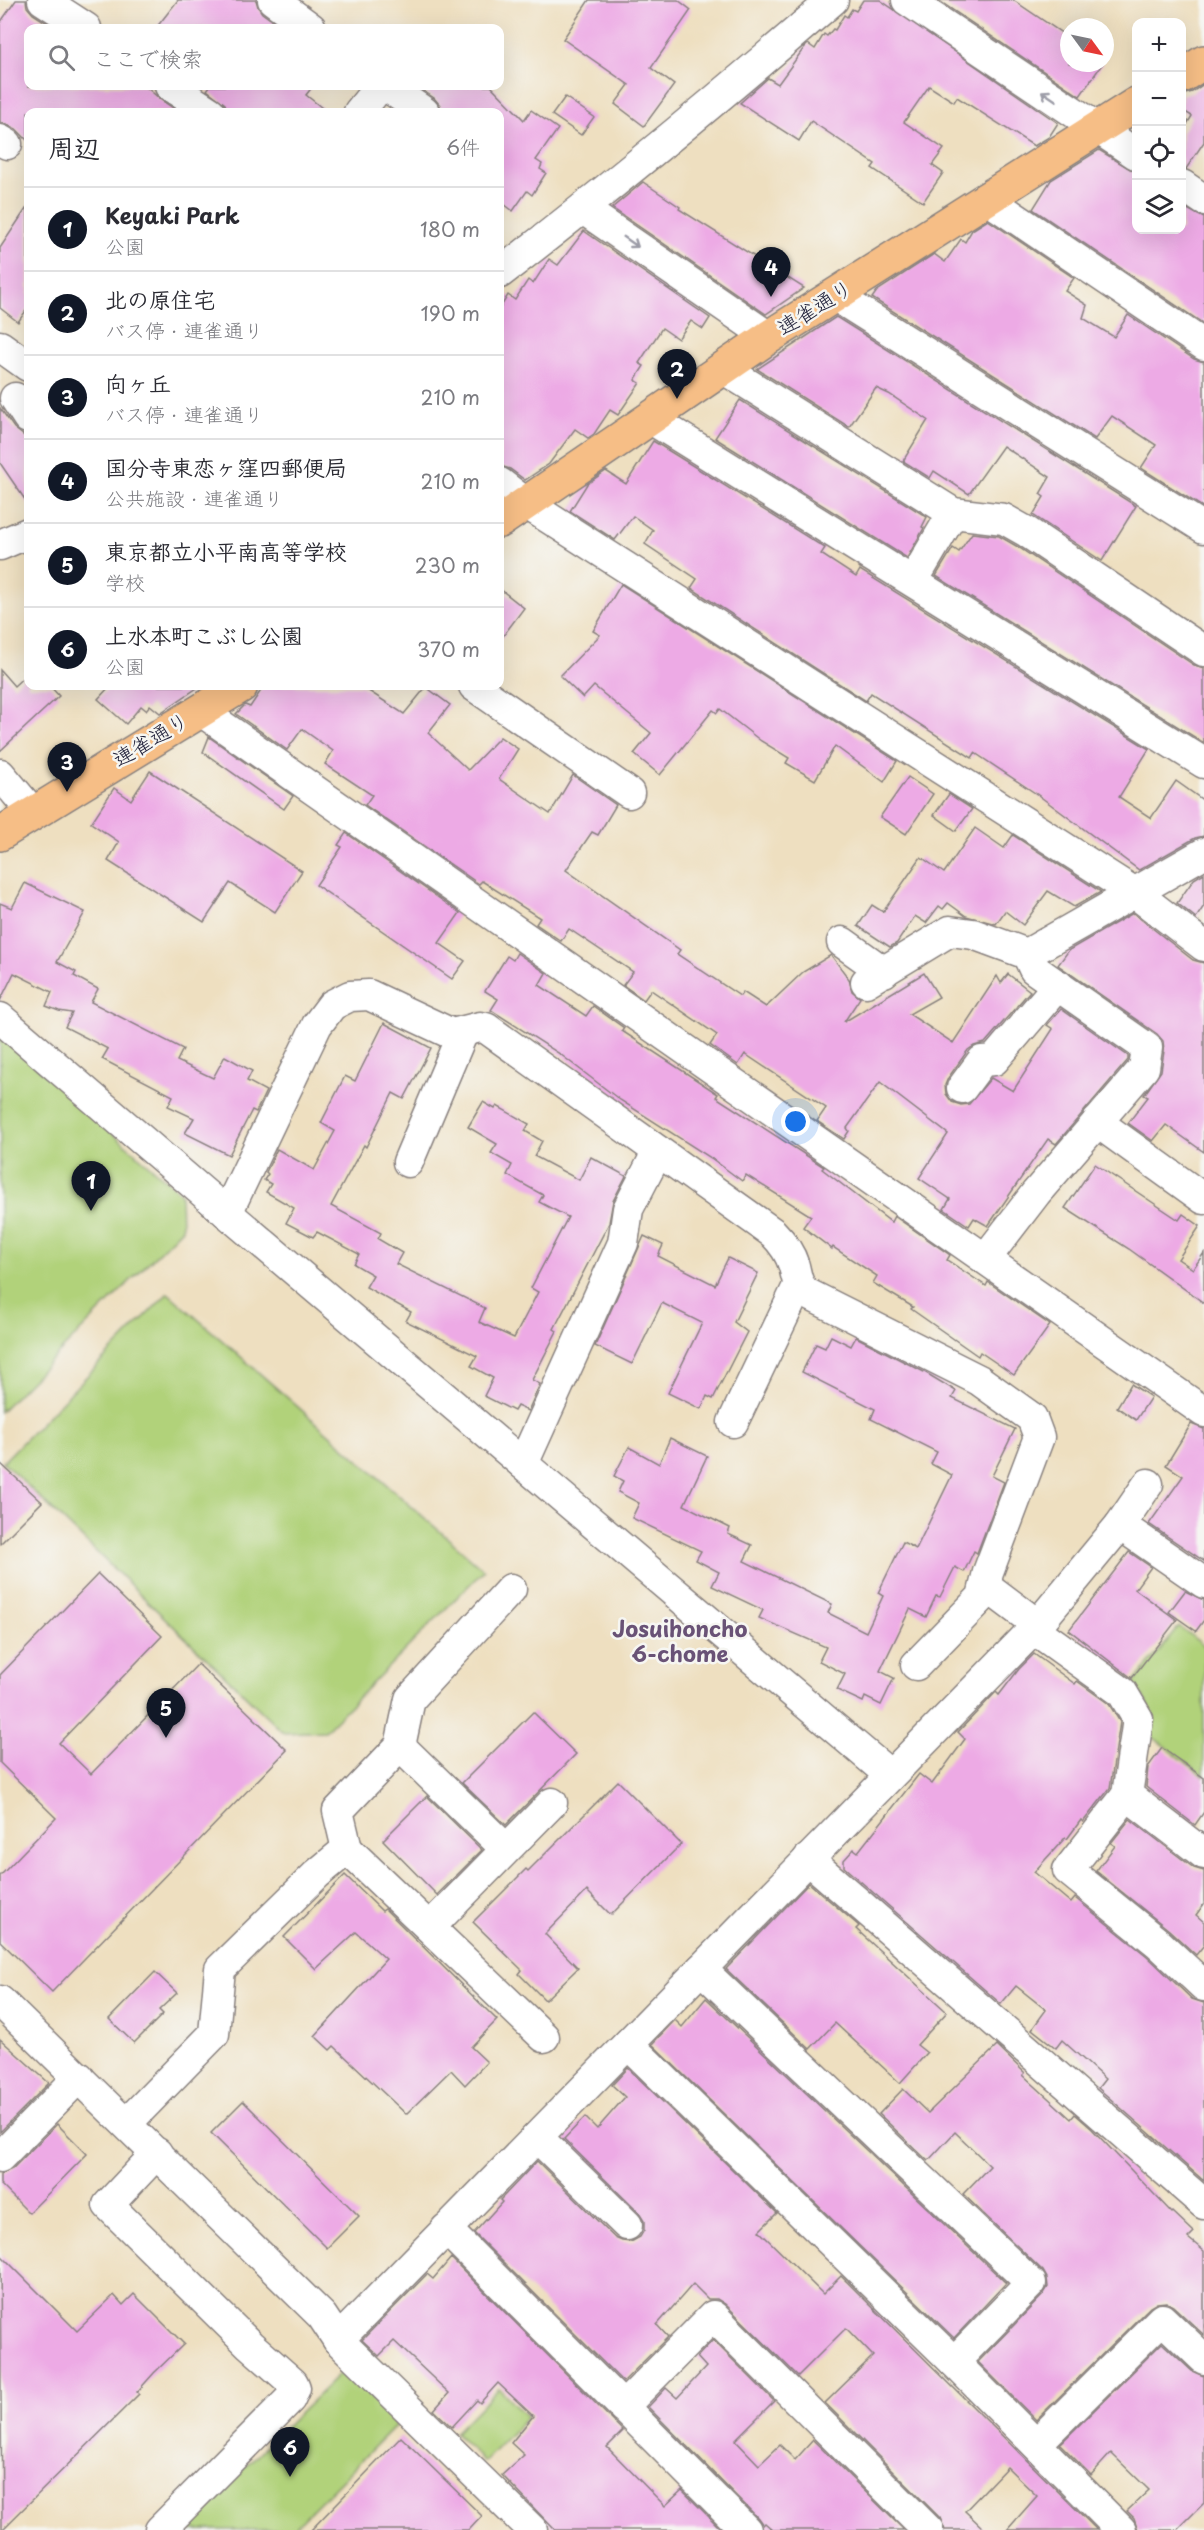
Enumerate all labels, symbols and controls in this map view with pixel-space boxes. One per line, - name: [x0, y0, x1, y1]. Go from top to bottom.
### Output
- north arrow: [1060, 18, 1114, 72]
- map controls: [1132, 18, 1186, 234]
- button: +: [1132, 18, 1186, 72]
- search box: [24, 24, 504, 90]
- icon: search: [45, 41, 78, 74]
- text: ここで検索: [93, 41, 203, 74]
- button: −: [1132, 72, 1186, 126]
- one-way arrow: [1041, 89, 1058, 101]
- button: locate: [1132, 126, 1186, 180]
- text: 周辺: [48, 128, 100, 167]
- text: 6件: [446, 132, 480, 162]
- button: layers: [1132, 180, 1186, 234]
- text: Keyaki Park: [105, 198, 240, 231]
- text: 1: [63, 214, 72, 244]
- text: 180 m: [420, 214, 480, 244]
- text: 公園: [105, 231, 145, 261]
- one-way arrow: [623, 236, 639, 248]
- pin: 4: [752, 248, 790, 297]
- street label: 連雀通り: [770, 270, 858, 342]
- text: 北の原住宅: [105, 282, 215, 315]
- text: 2: [60, 298, 75, 328]
- text: 190 m: [421, 298, 480, 328]
- text: バス停 · 連雀通り: [105, 315, 264, 345]
- pin: 2: [658, 350, 696, 399]
- text: 向ヶ丘: [105, 366, 171, 399]
- text: 3: [61, 382, 74, 412]
- text: 210 m: [421, 382, 480, 412]
- text: バス停 · 連雀通り: [105, 399, 264, 429]
- text: 国分寺東恋ヶ窪四郵便局: [105, 450, 347, 483]
- text: 4: [61, 466, 74, 496]
- text: 210 m: [421, 466, 480, 496]
- text: 公共施設 · 連雀通り: [105, 483, 284, 513]
- text: 東京都立小平南高等学校: [105, 534, 347, 567]
- text: 5: [61, 550, 74, 580]
- text: 230 m: [415, 550, 480, 580]
- text: 学校: [105, 567, 145, 597]
- text: 上水本町こぶし公園: [105, 618, 303, 651]
- text: 6: [60, 634, 75, 664]
- text: 370 m: [417, 634, 480, 664]
- text: 公園: [105, 651, 145, 681]
- street label: 連雀通り: [106, 703, 194, 774]
- pin: 3: [48, 742, 86, 792]
- your location: [781, 1107, 810, 1136]
- pin: 1: [72, 1162, 110, 1211]
- district label: Josuihoncho 6-chome: [612, 1611, 748, 1669]
- pin: 5: [146, 1688, 186, 1738]
- pin: 6: [270, 2428, 310, 2477]

